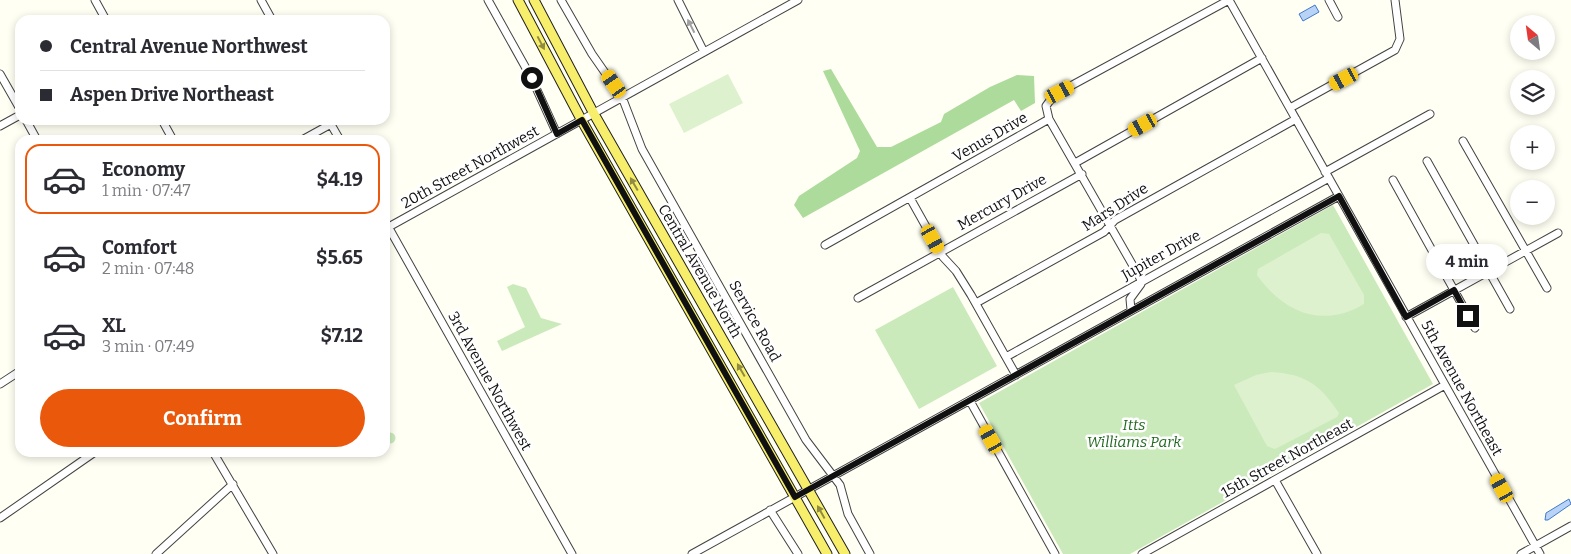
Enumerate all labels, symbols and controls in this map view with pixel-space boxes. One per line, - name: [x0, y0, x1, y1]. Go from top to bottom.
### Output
- north arrow: [1510, 15, 1555, 60]
- map controls: [1510, 15, 1555, 225]
- one-way arrow: [686, 19, 695, 34]
- text: Central Avenue Northwest: [70, 35, 308, 58]
- one-way arrow: [537, 36, 545, 50]
- car: [1327, 65, 1360, 93]
- route start: [521, 67, 543, 89]
- car: [599, 67, 628, 101]
- button: layers: [1510, 70, 1555, 115]
- car: [1043, 78, 1076, 106]
- text: Aspen Drive Northeast: [70, 83, 274, 106]
- street label: Venus Drive: [949, 108, 1031, 166]
- car: [1126, 111, 1159, 139]
- street label: 20th Street Northwest: [398, 121, 542, 212]
- button: +: [1510, 125, 1555, 170]
- icon: car: [42, 157, 87, 202]
- text: Economy: [102, 158, 185, 181]
- text: $4.19: [316, 168, 363, 191]
- street label: Mercury Drive: [954, 170, 1050, 234]
- one-way arrow: [630, 176, 638, 191]
- street label: Mars Drive: [1079, 179, 1151, 235]
- button: −: [1510, 180, 1555, 225]
- text: 1 min · 07:47: [102, 181, 190, 200]
- street label: Central Avenue North: [654, 201, 746, 342]
- car: [919, 222, 946, 256]
- street label: Jupiter Drive: [1117, 226, 1204, 285]
- icon: car: [42, 235, 87, 280]
- text: Comfort: [102, 236, 177, 259]
- callout: 4 min: [1427, 244, 1509, 278]
- text: $5.65: [316, 246, 363, 269]
- text: 4 min: [1445, 252, 1489, 271]
- text: 2 min · 07:48: [102, 259, 194, 278]
- street label: Service Road: [725, 277, 785, 365]
- route end: [1457, 305, 1479, 327]
- street label: 3rd Avenue Northwest: [444, 308, 536, 454]
- icon: car: [42, 313, 87, 358]
- text: XL: [102, 314, 126, 337]
- street label: 5th Avenue Northeast: [1417, 317, 1507, 459]
- text: $7.12: [320, 324, 363, 347]
- text: 3 min · 07:49: [102, 337, 195, 356]
- one-way arrow: [736, 364, 745, 377]
- button: Confirm: [40, 389, 365, 447]
- street label: 15th Street Northeast: [1218, 414, 1356, 502]
- park label: Itts Williams Park: [1087, 416, 1182, 451]
- car: [977, 422, 1004, 456]
- car: [1488, 471, 1515, 505]
- one-way arrow: [817, 505, 826, 518]

